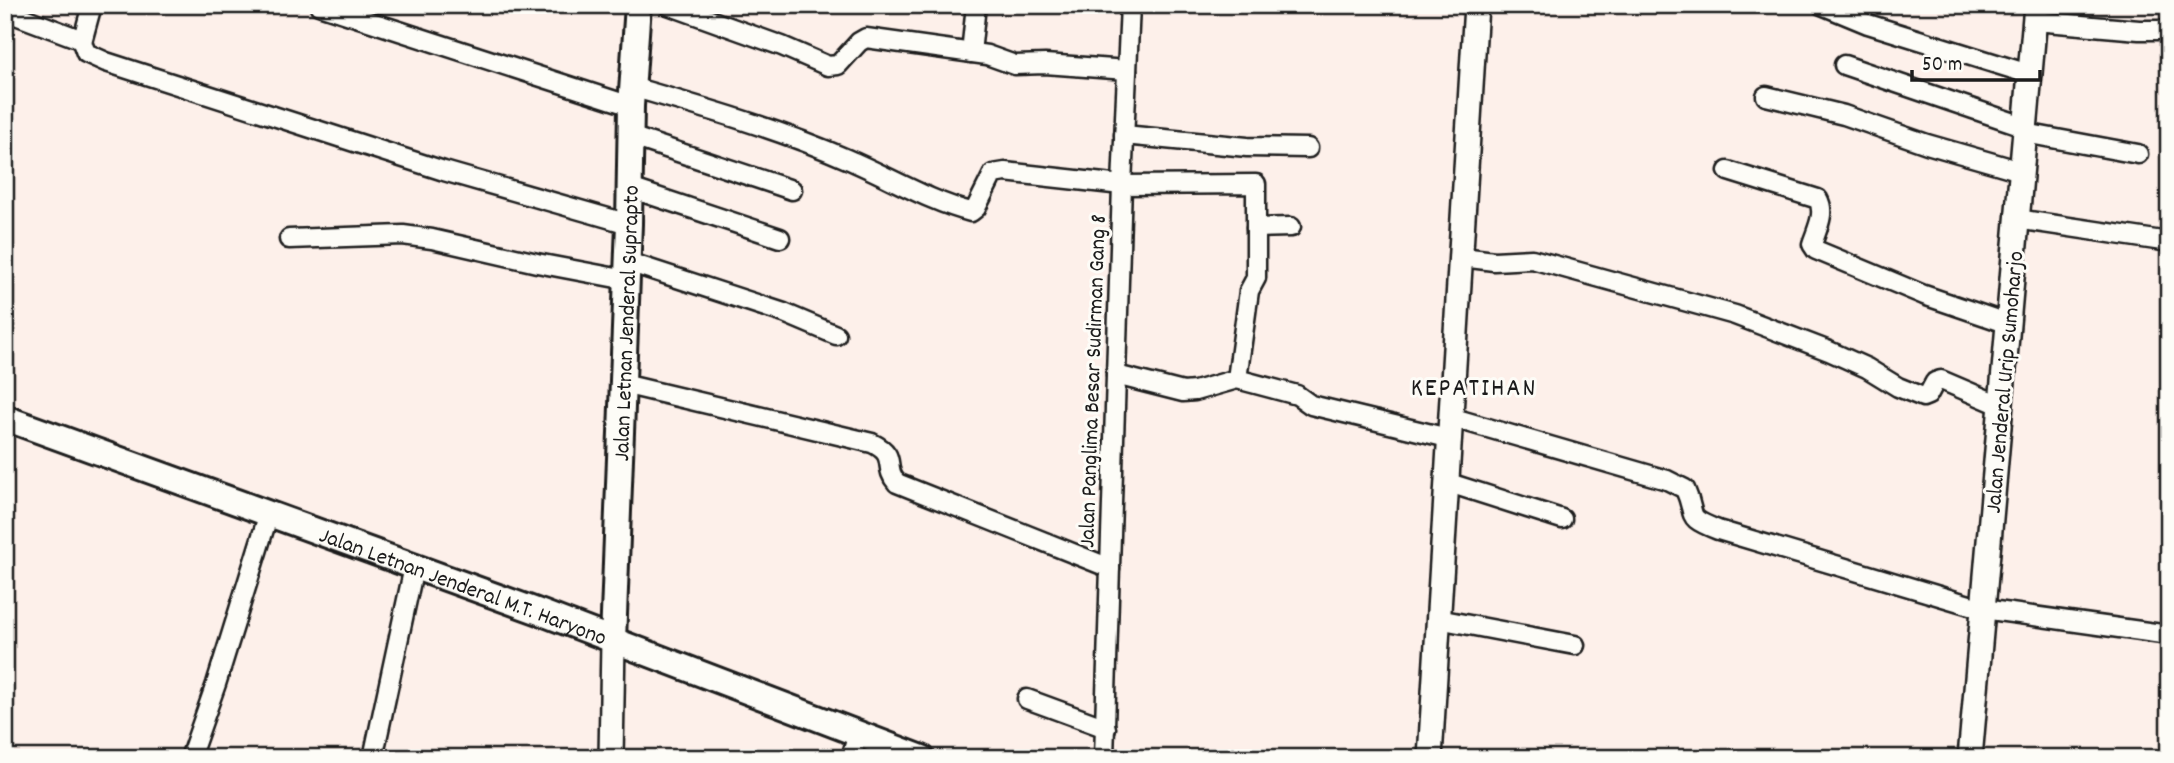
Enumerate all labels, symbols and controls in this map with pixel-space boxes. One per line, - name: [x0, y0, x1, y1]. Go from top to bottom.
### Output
- scale bar: [1912, 38, 2039, 82]
- text: 50 m: [1922, 51, 1962, 81]
- street label: Jalan Letnan Jenderal Suprapto: [607, 185, 650, 462]
- street label: Jalan Panglima Besar Sudirman Gang 8: [1072, 214, 1117, 548]
- street label: Jalan Jenderal Urip Sumoharjo: [1979, 250, 2034, 515]
- district label: KEPATIHAN: [1411, 371, 1537, 408]
- street label: Jalan Letnan Jenderal M.T. Haryono: [314, 520, 611, 656]

